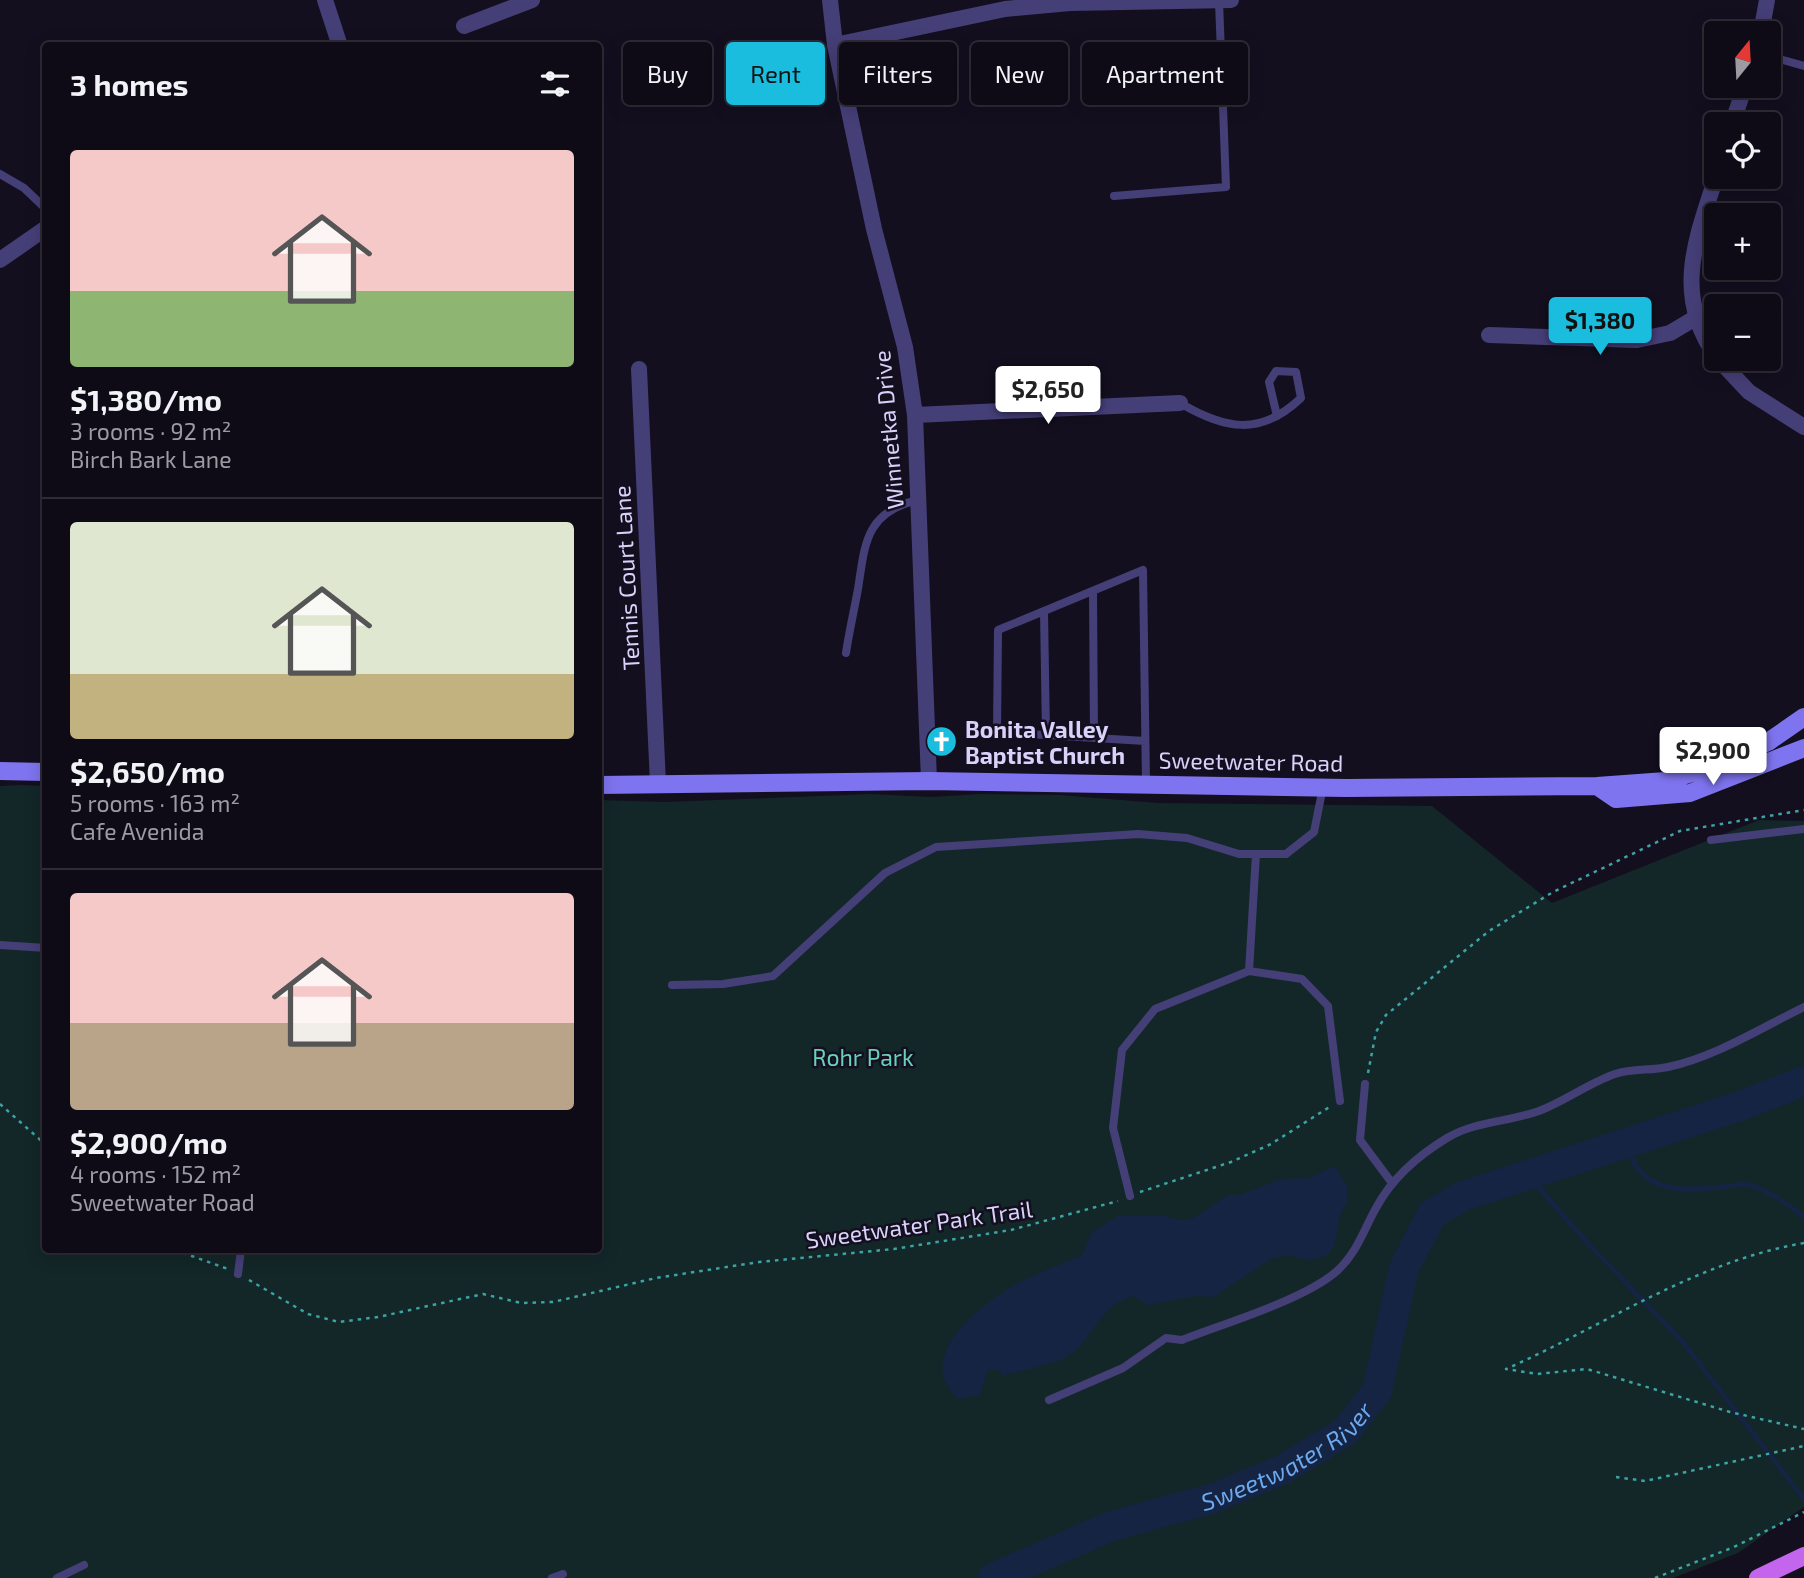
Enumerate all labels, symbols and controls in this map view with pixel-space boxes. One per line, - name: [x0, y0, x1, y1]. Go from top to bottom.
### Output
- north arrow: [1704, 21, 1782, 98]
- map controls: [1704, 21, 1781, 371]
- chip: Buy: [623, 42, 712, 105]
- chip: Rent: [726, 42, 825, 105]
- chip: Filters: [839, 42, 957, 105]
- chip: New: [971, 42, 1068, 105]
- chip: Apartment: [1082, 42, 1248, 105]
- icon: filters: [536, 65, 574, 103]
- text: 3 homes: [70, 66, 189, 102]
- button: locate: [1704, 112, 1781, 189]
- icon: home: [259, 196, 385, 322]
- button: +: [1704, 203, 1781, 280]
- button: −: [1704, 294, 1781, 371]
- pin: $1,380: [1543, 298, 1657, 357]
- text: $1,380: [1565, 306, 1635, 334]
- street label: Winnetka Drive: [867, 349, 909, 511]
- pin: $2,650: [991, 366, 1105, 426]
- text: $2,650: [1011, 375, 1085, 403]
- text: $1,380/mo: [70, 381, 222, 417]
- text: 3 rooms · 92 m²: [70, 417, 231, 445]
- text: Birch Bark Lane: [70, 445, 232, 473]
- street label: Tennis Court Lane: [607, 485, 645, 671]
- icon: home: [259, 568, 385, 694]
- place label: Bonita Valley Baptist Church: [965, 715, 1125, 769]
- church icon: Bonita Valley Baptist Church: [925, 725, 959, 759]
- pin: $2,900: [1656, 728, 1770, 787]
- text: $2,900: [1676, 736, 1750, 764]
- street label: Sweetwater Road: [1158, 745, 1344, 777]
- text: $2,650/mo: [70, 753, 225, 789]
- text: 5 rooms · 163 m²: [70, 789, 240, 817]
- text: Cafe Avenida: [70, 817, 204, 845]
- icon: home: [259, 939, 385, 1065]
- park label: Rohr Park: [812, 1043, 914, 1071]
- text: $2,900/mo: [70, 1124, 227, 1160]
- text: 4 rooms · 152 m²: [70, 1160, 241, 1188]
- text: Sweetwater Road: [70, 1188, 255, 1216]
- street label: Sweetwater Park Trail: [804, 1194, 1034, 1254]
- water label: Sweetwater River: [1197, 1395, 1378, 1516]

